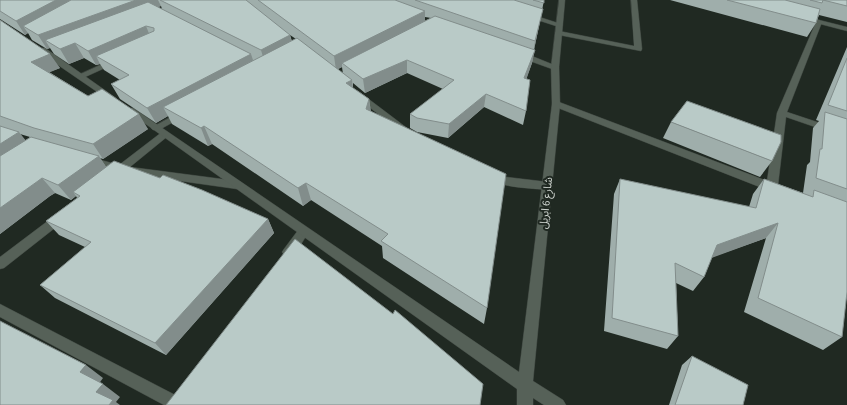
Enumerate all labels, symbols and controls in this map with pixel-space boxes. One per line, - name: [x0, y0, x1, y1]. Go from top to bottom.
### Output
- street label: شارع 6 ابريل: [536, 176, 556, 230]

